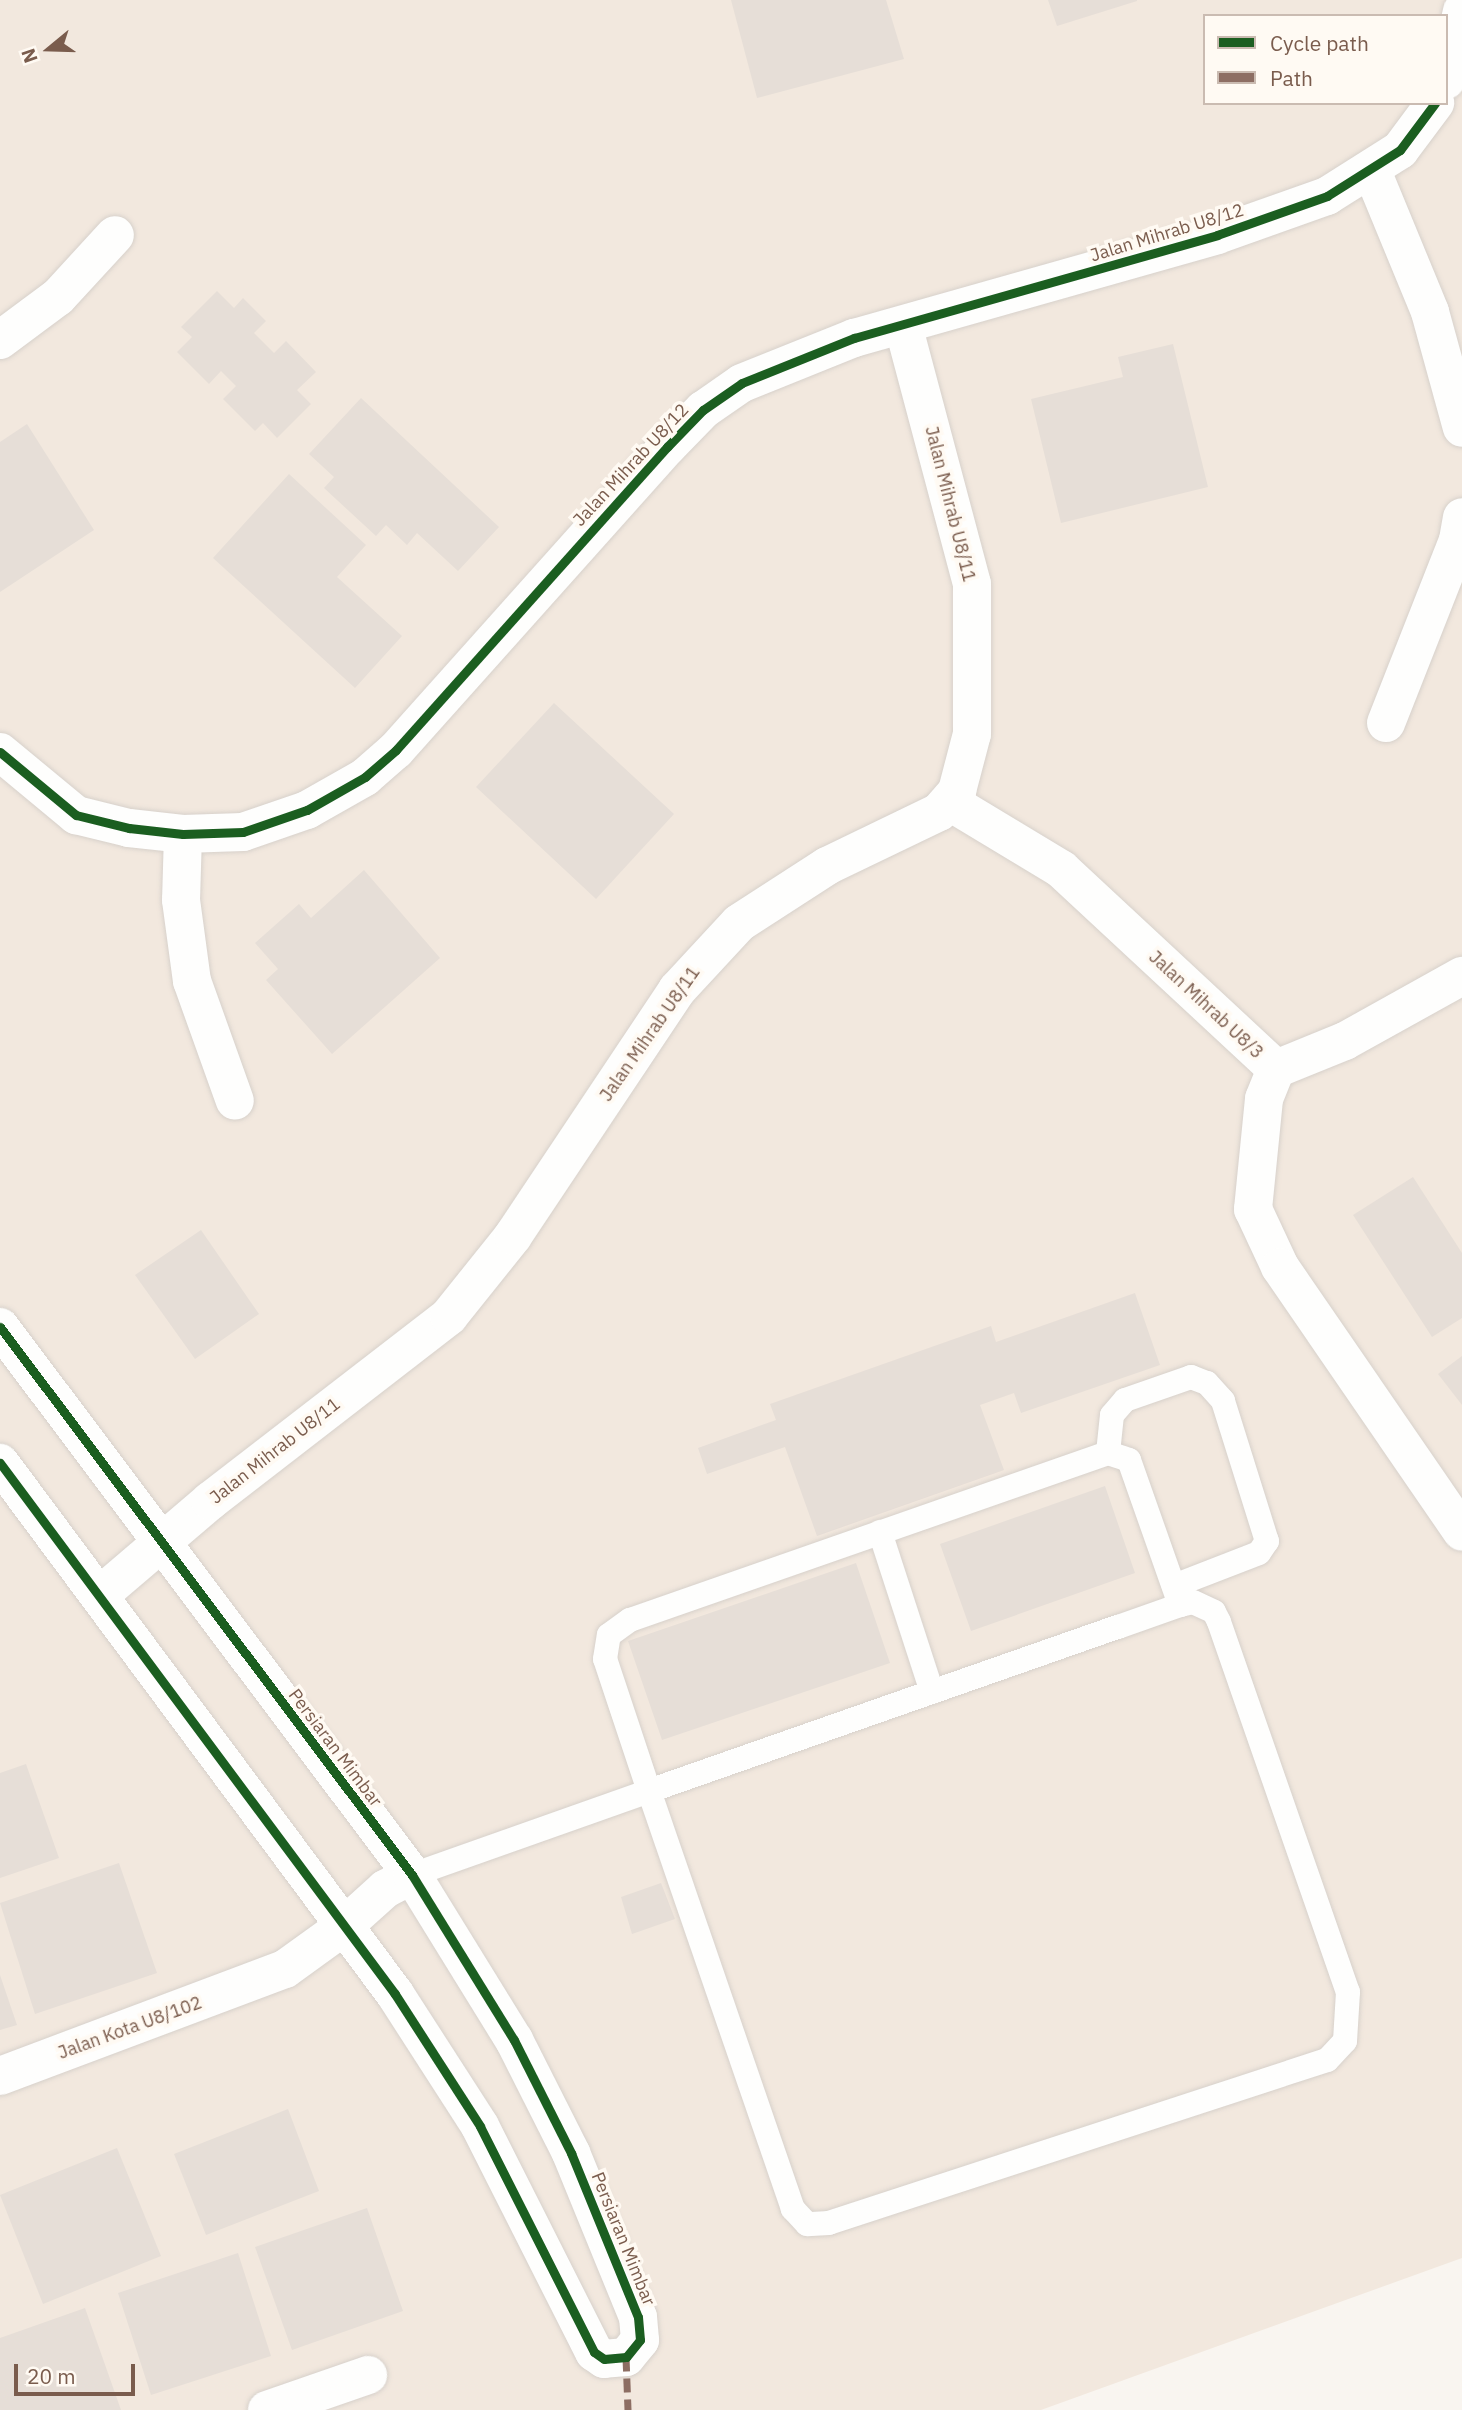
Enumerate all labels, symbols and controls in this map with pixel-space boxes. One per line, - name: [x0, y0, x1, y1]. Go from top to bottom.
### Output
- north arrow: [14, 14, 84, 84]
- legend: [1203, 14, 1448, 105]
- text: Cycle path: [1270, 29, 1369, 57]
- text: N: [16, 45, 43, 66]
- text: Path: [1270, 64, 1313, 92]
- street label: Jalan Mihrab U8/12: [1088, 199, 1246, 267]
- street label: Jalan Mihrab U8/12: [569, 399, 693, 531]
- street label: Jalan Mihrab U8/11: [920, 424, 980, 584]
- street label: Jalan Mihrab U8/3: [1144, 946, 1268, 1064]
- street label: Jalan Mihrab U8/11: [595, 963, 705, 1105]
- street label: Jalan Mihrab U8/11: [206, 1393, 344, 1509]
- street label: Persiaran Mimbar: [284, 1685, 386, 1811]
- street label: Jalan Kota U8/102: [55, 1992, 205, 2064]
- street label: Persiaran Mimbar: [586, 2169, 660, 2309]
- scale bar: [18, 2350, 138, 2394]
- text: 20 m: [27, 2362, 76, 2390]

